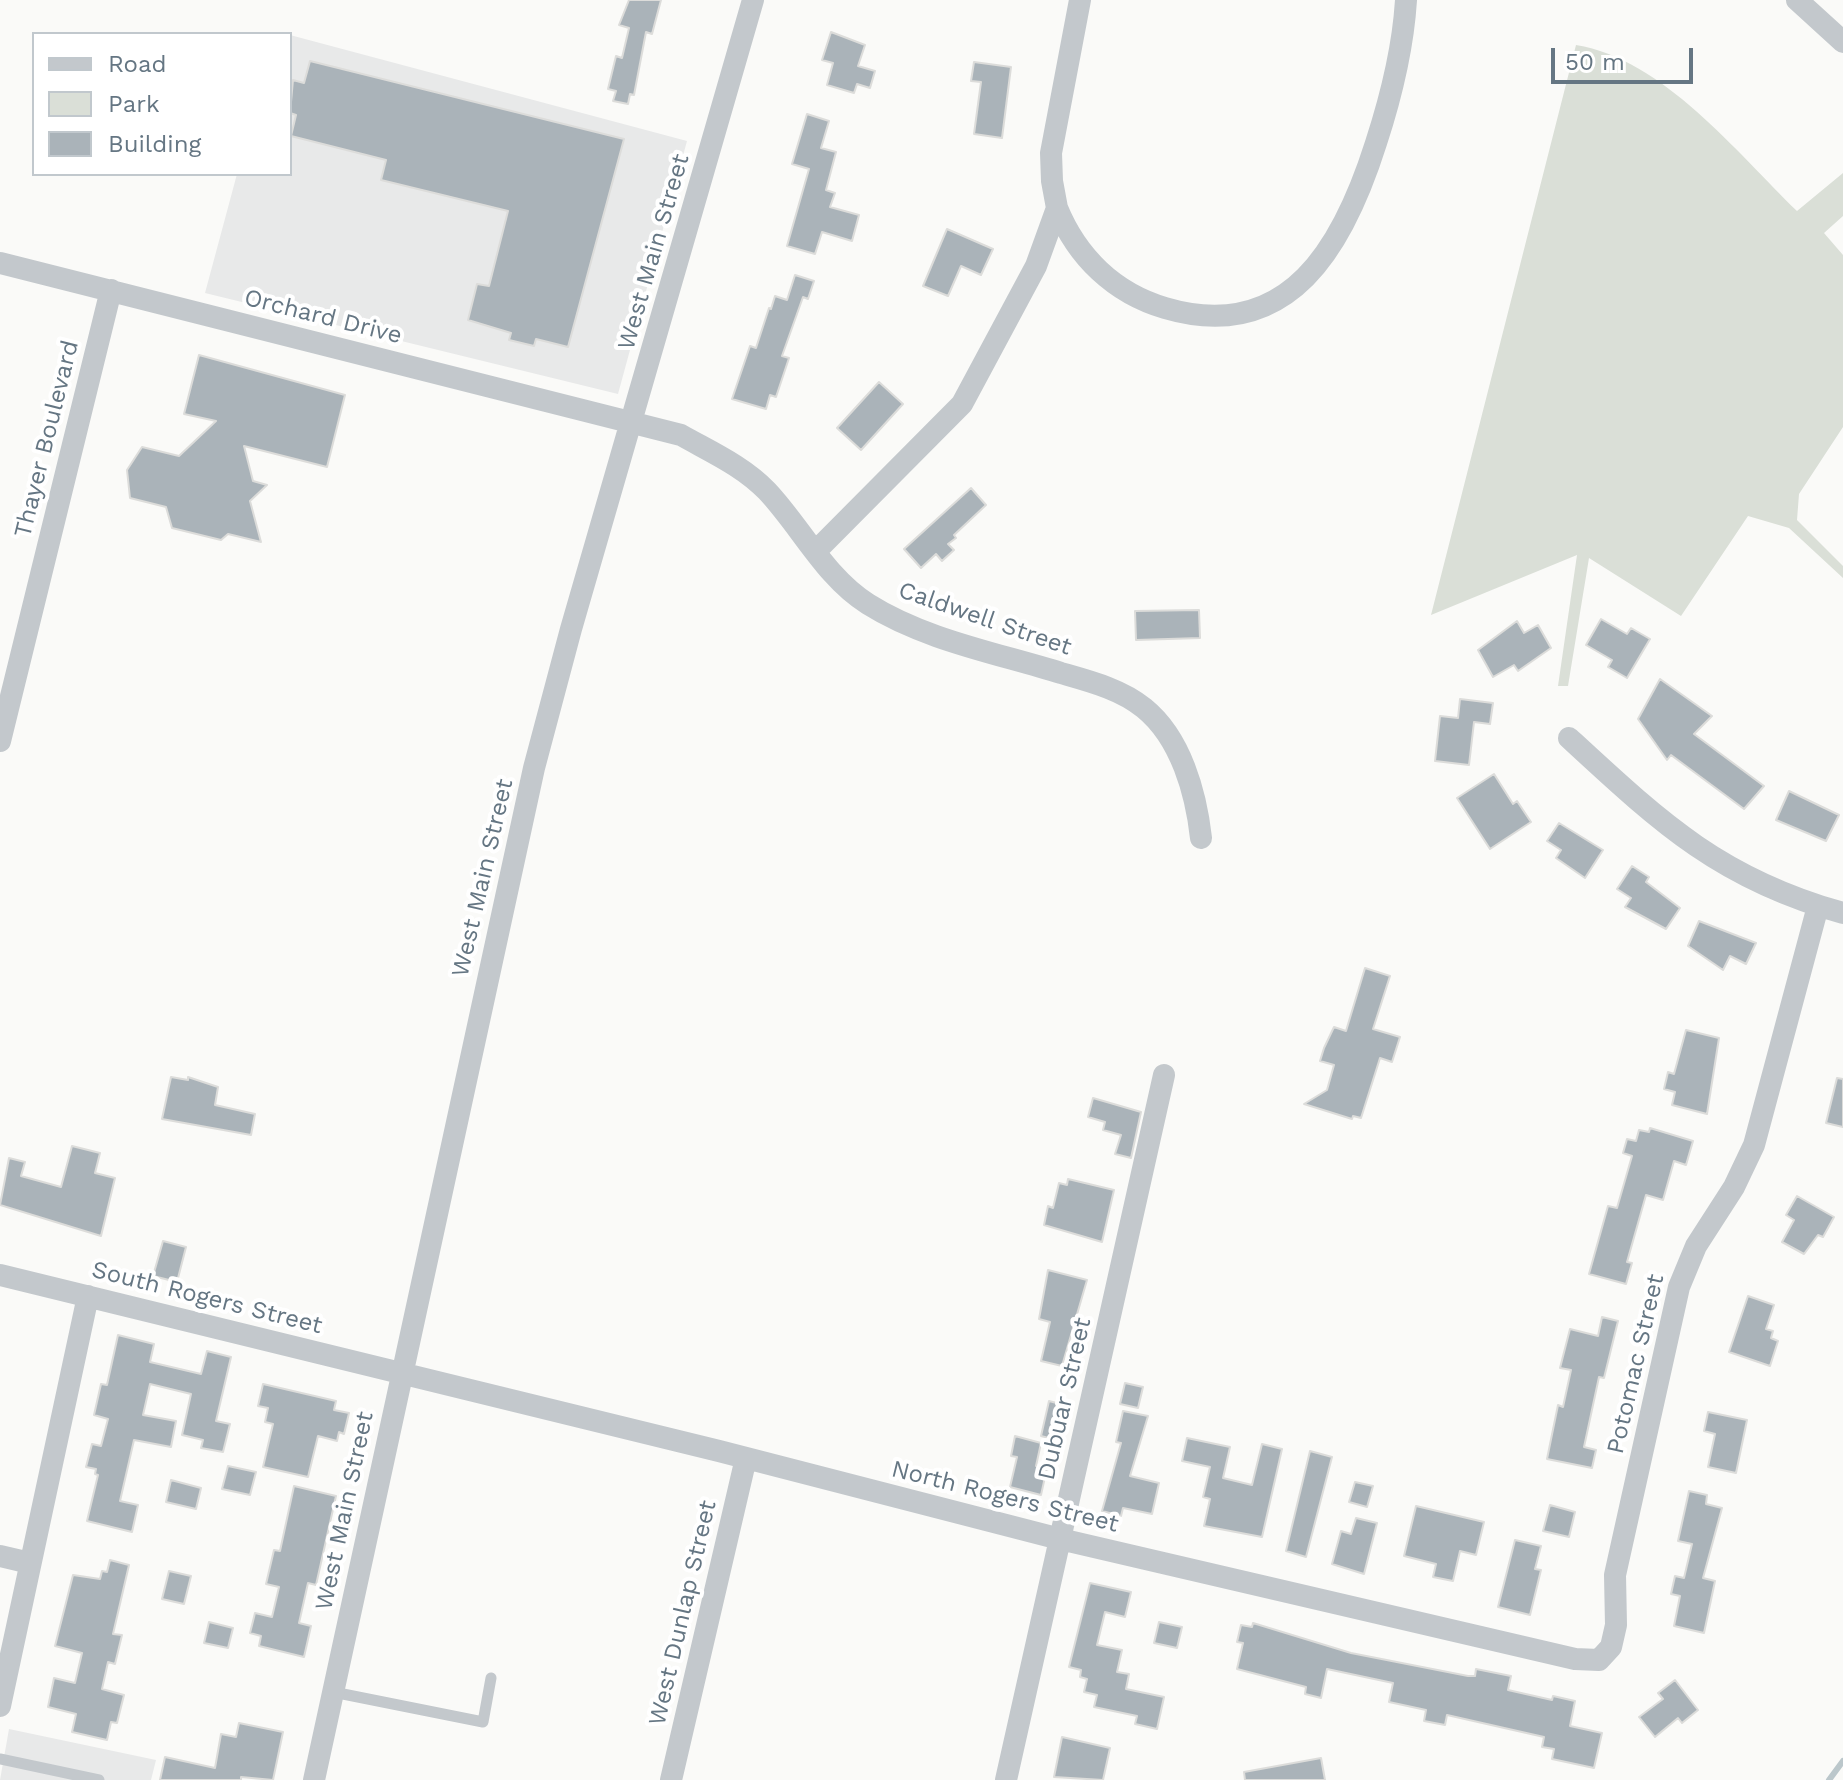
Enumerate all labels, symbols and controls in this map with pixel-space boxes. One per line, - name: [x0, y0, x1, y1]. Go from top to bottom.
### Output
- legend: [32, 32, 292, 176]
- scale bar: [1555, 32, 1697, 82]
- text: 50 m: [1565, 48, 1625, 76]
- text: Road: [108, 50, 167, 78]
- text: Park: [108, 90, 160, 118]
- text: Building: [108, 130, 201, 158]
- street label: West Main Street: [612, 151, 696, 353]
- street label: Orchard Drive: [241, 283, 405, 351]
- street label: Thayer Boulevard: [9, 338, 85, 540]
- street label: Caldwell Street: [895, 576, 1075, 662]
- street label: West Main Street: [446, 776, 520, 980]
- street label: South Rogers Street: [89, 1255, 325, 1341]
- street label: Potomac Street: [1601, 1271, 1671, 1457]
- street label: Dubuar Street: [1032, 1315, 1098, 1483]
- street label: West Main Street: [310, 1409, 380, 1613]
- street label: North Rogers Street: [889, 1455, 1121, 1539]
- street label: West Dunlap Street: [643, 1498, 723, 1728]

